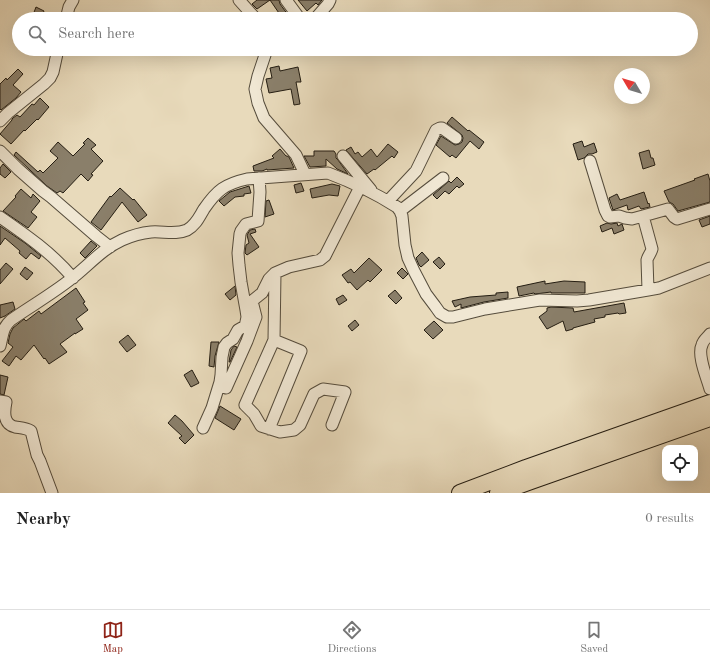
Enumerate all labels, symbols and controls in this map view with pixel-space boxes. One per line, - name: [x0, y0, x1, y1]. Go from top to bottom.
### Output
- search box: [12, 12, 698, 56]
- icon: search: [26, 23, 48, 45]
- text: Search here: [58, 27, 135, 42]
- north arrow: [614, 68, 650, 104]
- map controls: [662, 445, 698, 481]
- button: locate: [662, 445, 698, 481]
- text: Nearby: [16, 511, 71, 528]
- text: 0 results: [645, 512, 694, 525]
- tab: Map: [102, 619, 124, 657]
- tab: Directions: [328, 619, 376, 657]
- tab: Saved: [580, 619, 608, 657]

